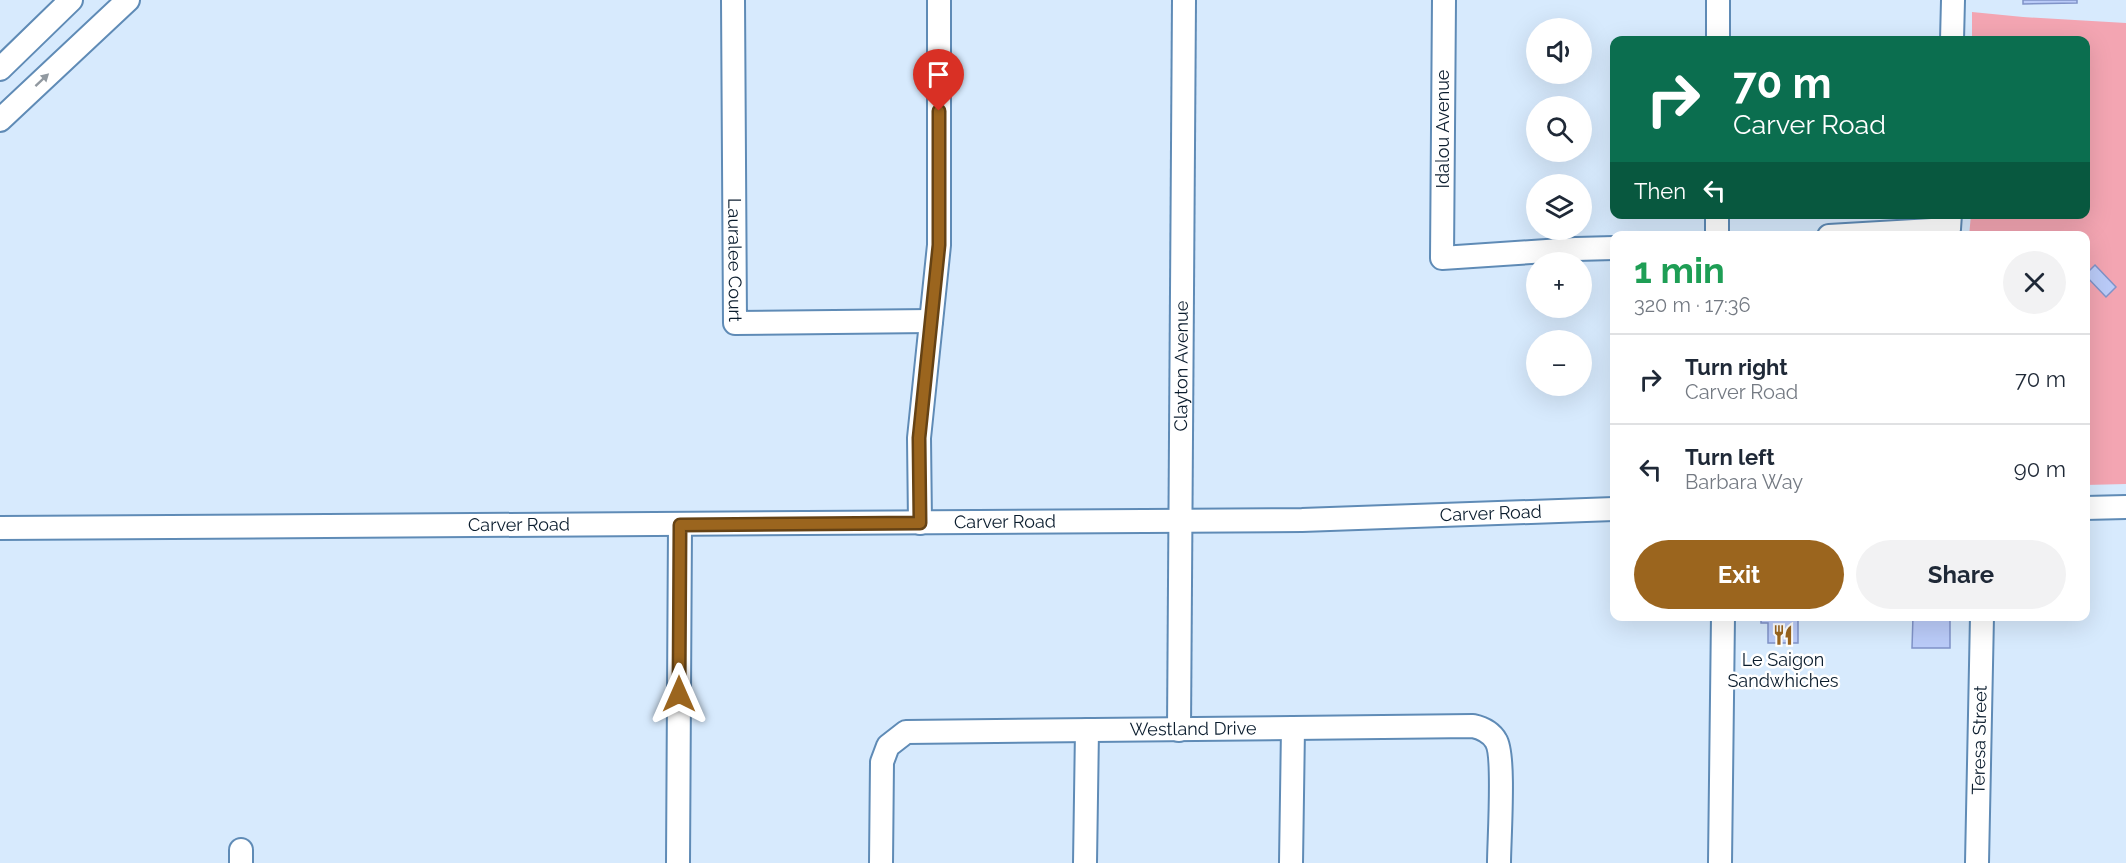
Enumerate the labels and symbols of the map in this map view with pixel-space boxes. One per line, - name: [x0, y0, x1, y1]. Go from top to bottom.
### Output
- pin: [913, 49, 964, 111]
- street label: Idalou Avenue: [1432, 69, 1453, 188]
- one-way arrow: [35, 73, 50, 87]
- street label: Lauralee Court: [724, 198, 746, 322]
- street label: Clayton Avenue: [1170, 300, 1192, 432]
- street label: Carver Road: [1439, 501, 1542, 525]
- street label: Carver Road: [954, 511, 1056, 532]
- street label: Carver Road: [468, 513, 570, 535]
- restaurant icon: Le Saigon Sandwhiches: [1771, 623, 1795, 647]
- place label: Le Saigon Sandwhiches: [1727, 649, 1839, 691]
- position arrow: [647, 662, 711, 726]
- street label: Teresa Street: [1967, 685, 1991, 795]
- street label: Westland Drive: [1129, 717, 1257, 740]

